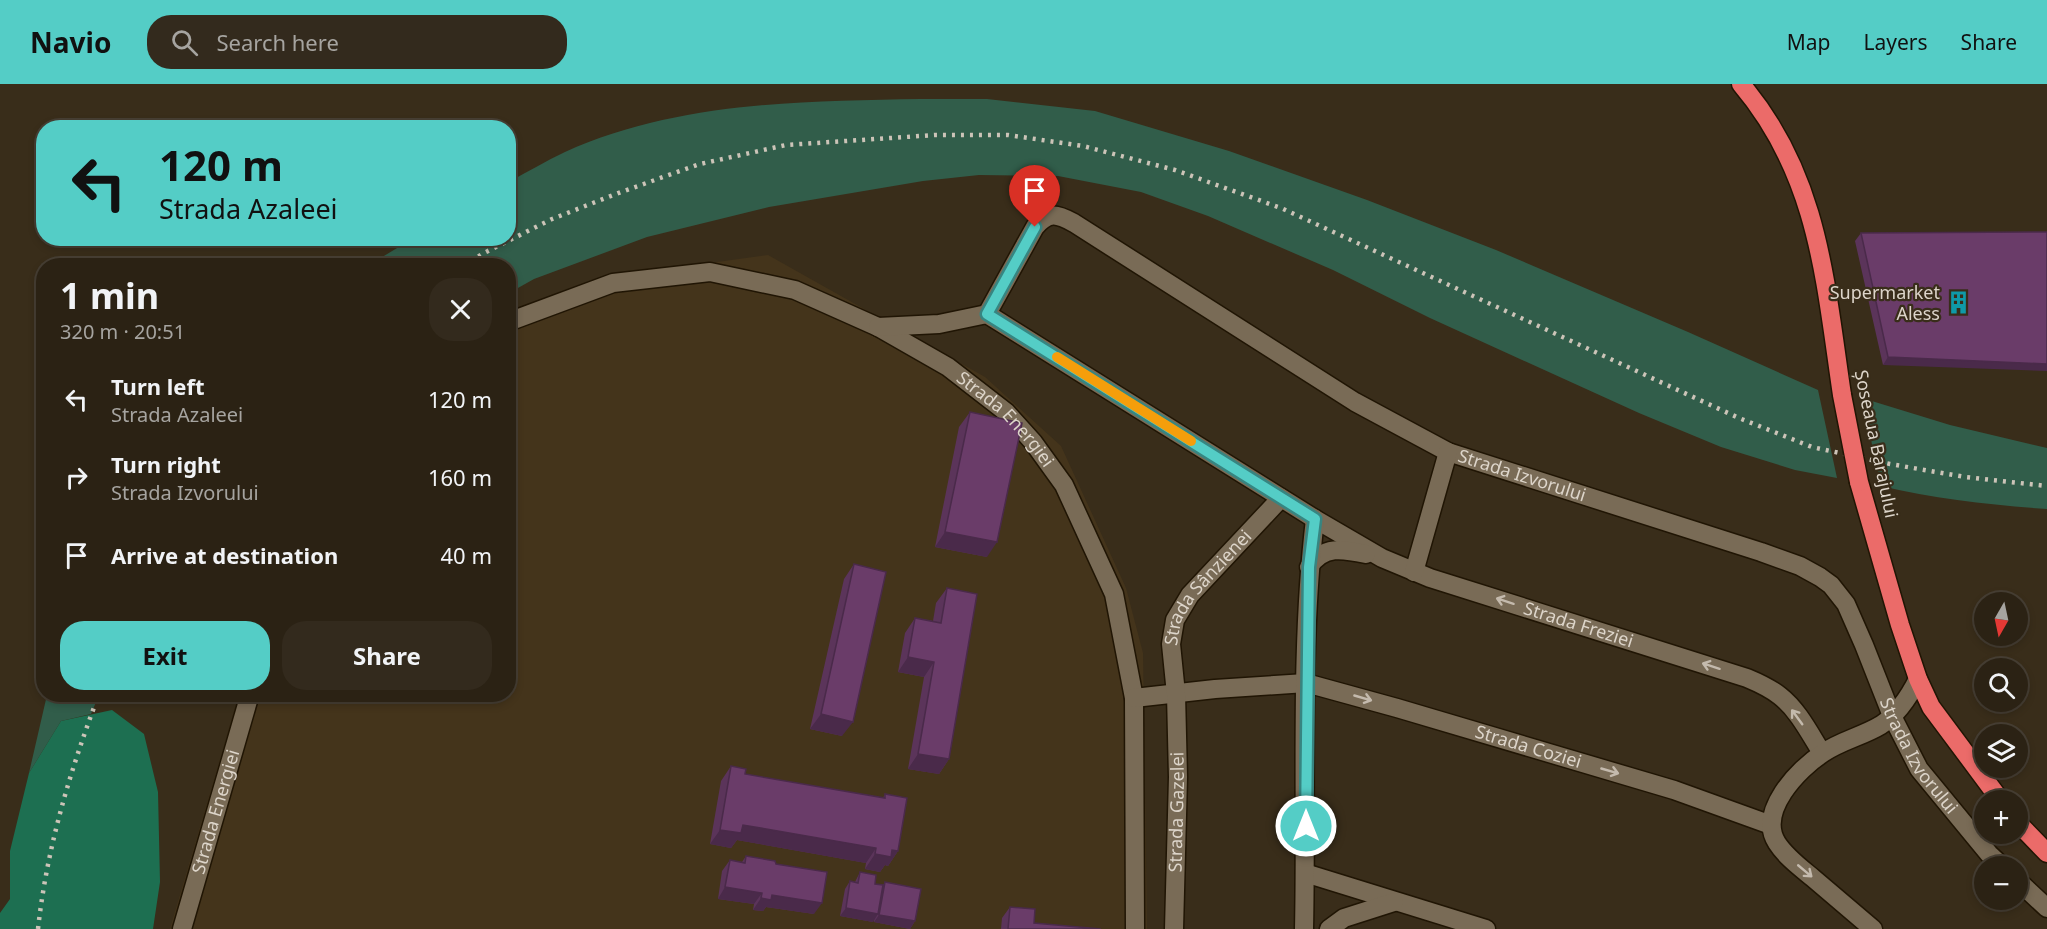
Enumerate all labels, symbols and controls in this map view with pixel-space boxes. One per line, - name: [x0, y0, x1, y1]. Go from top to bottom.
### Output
- search box: [147, 15, 567, 69]
- text: Navio: [30, 23, 111, 61]
- icon: search: [168, 26, 201, 59]
- text: Search here: [216, 27, 339, 57]
- text: Map: [1787, 28, 1831, 56]
- text: Layers: [1864, 28, 1928, 56]
- text: Share: [1961, 28, 2017, 56]
- text: 120 m: [159, 136, 283, 193]
- icon: left: [60, 144, 138, 222]
- pin: [1009, 165, 1060, 227]
- icon: arrive: [1018, 174, 1051, 207]
- text: Strada Azaleei: [159, 190, 338, 227]
- text: 1 min: [60, 271, 159, 320]
- button: close: [429, 278, 492, 341]
- place label: Supermarket Aless: [1830, 280, 1940, 325]
- building icon: Supermarket Aless: [1945, 290, 1971, 316]
- text: 320 m · 20:51: [60, 318, 185, 345]
- street label: Strada Energiei: [952, 365, 1060, 472]
- street label: Șoseaua Barajului: [1850, 368, 1904, 520]
- text: Turn left: [111, 371, 205, 401]
- icon: left: [60, 383, 93, 416]
- text: 120 m: [428, 384, 492, 414]
- text: Strada Azaleei: [111, 401, 243, 428]
- street label: Strada Izvorului: [1455, 443, 1589, 506]
- text: Turn right: [111, 449, 221, 479]
- icon: right: [60, 461, 93, 494]
- text: 160 m: [428, 462, 492, 492]
- text: Strada Izvorului: [111, 479, 259, 506]
- street label: Strada Sânzienei: [1158, 524, 1256, 647]
- icon: arrive: [60, 539, 93, 572]
- text: Arrive at destination: [111, 540, 338, 570]
- text: 40 m: [441, 540, 492, 570]
- north arrow: [1974, 592, 2028, 646]
- map controls: [1974, 592, 2028, 910]
- one-way arrow: [1496, 595, 1515, 606]
- street label: Strada Freziei: [1521, 595, 1637, 652]
- button: Exit: [60, 621, 270, 690]
- button: Share: [282, 621, 492, 690]
- button: search: [1974, 658, 2028, 712]
- one-way arrow: [1702, 660, 1721, 671]
- one-way arrow: [1353, 693, 1372, 704]
- street label: Strada Izvorului: [1875, 694, 1964, 818]
- one-way arrow: [1791, 709, 1804, 725]
- street label: Strada Coziei: [1473, 719, 1584, 773]
- button: layers: [1974, 724, 2028, 778]
- street label: Strada Energiei: [186, 746, 244, 877]
- street label: Strada Gazelei: [1162, 751, 1189, 873]
- one-way arrow: [1600, 766, 1619, 777]
- button: +: [1974, 790, 2028, 844]
- position arrow: [1274, 794, 1338, 858]
- button: −: [1974, 856, 2028, 910]
- one-way arrow: [1797, 865, 1813, 878]

